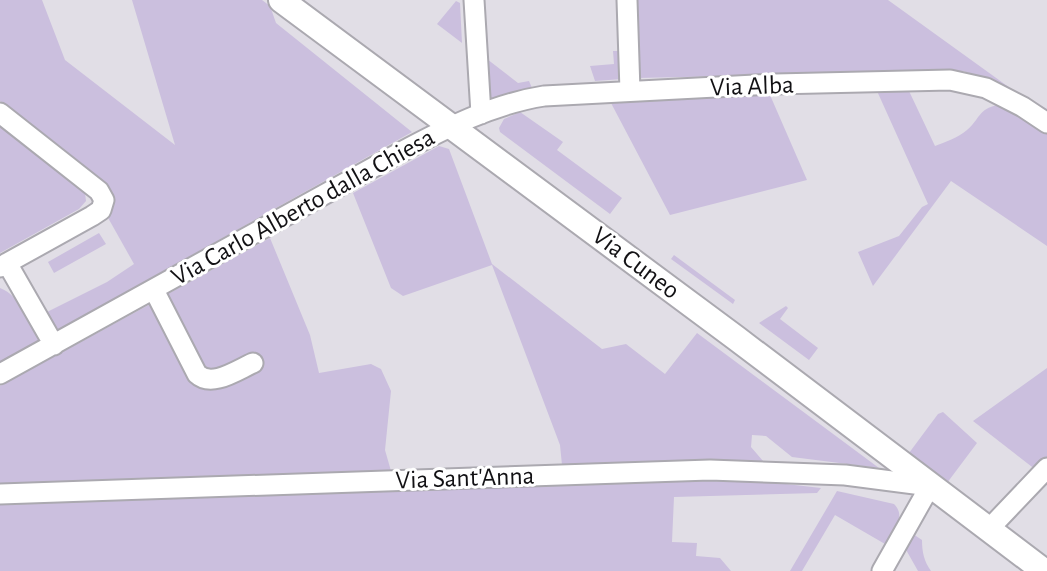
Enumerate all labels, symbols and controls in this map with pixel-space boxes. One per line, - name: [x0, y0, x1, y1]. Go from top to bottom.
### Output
- street label: Via Alba: [710, 72, 794, 100]
- street label: Via Carlo Alberto dalla Chiesa: [167, 124, 439, 290]
- street label: Via Cuneo: [588, 222, 684, 304]
- street label: Via Sant'Anna: [395, 463, 535, 493]

